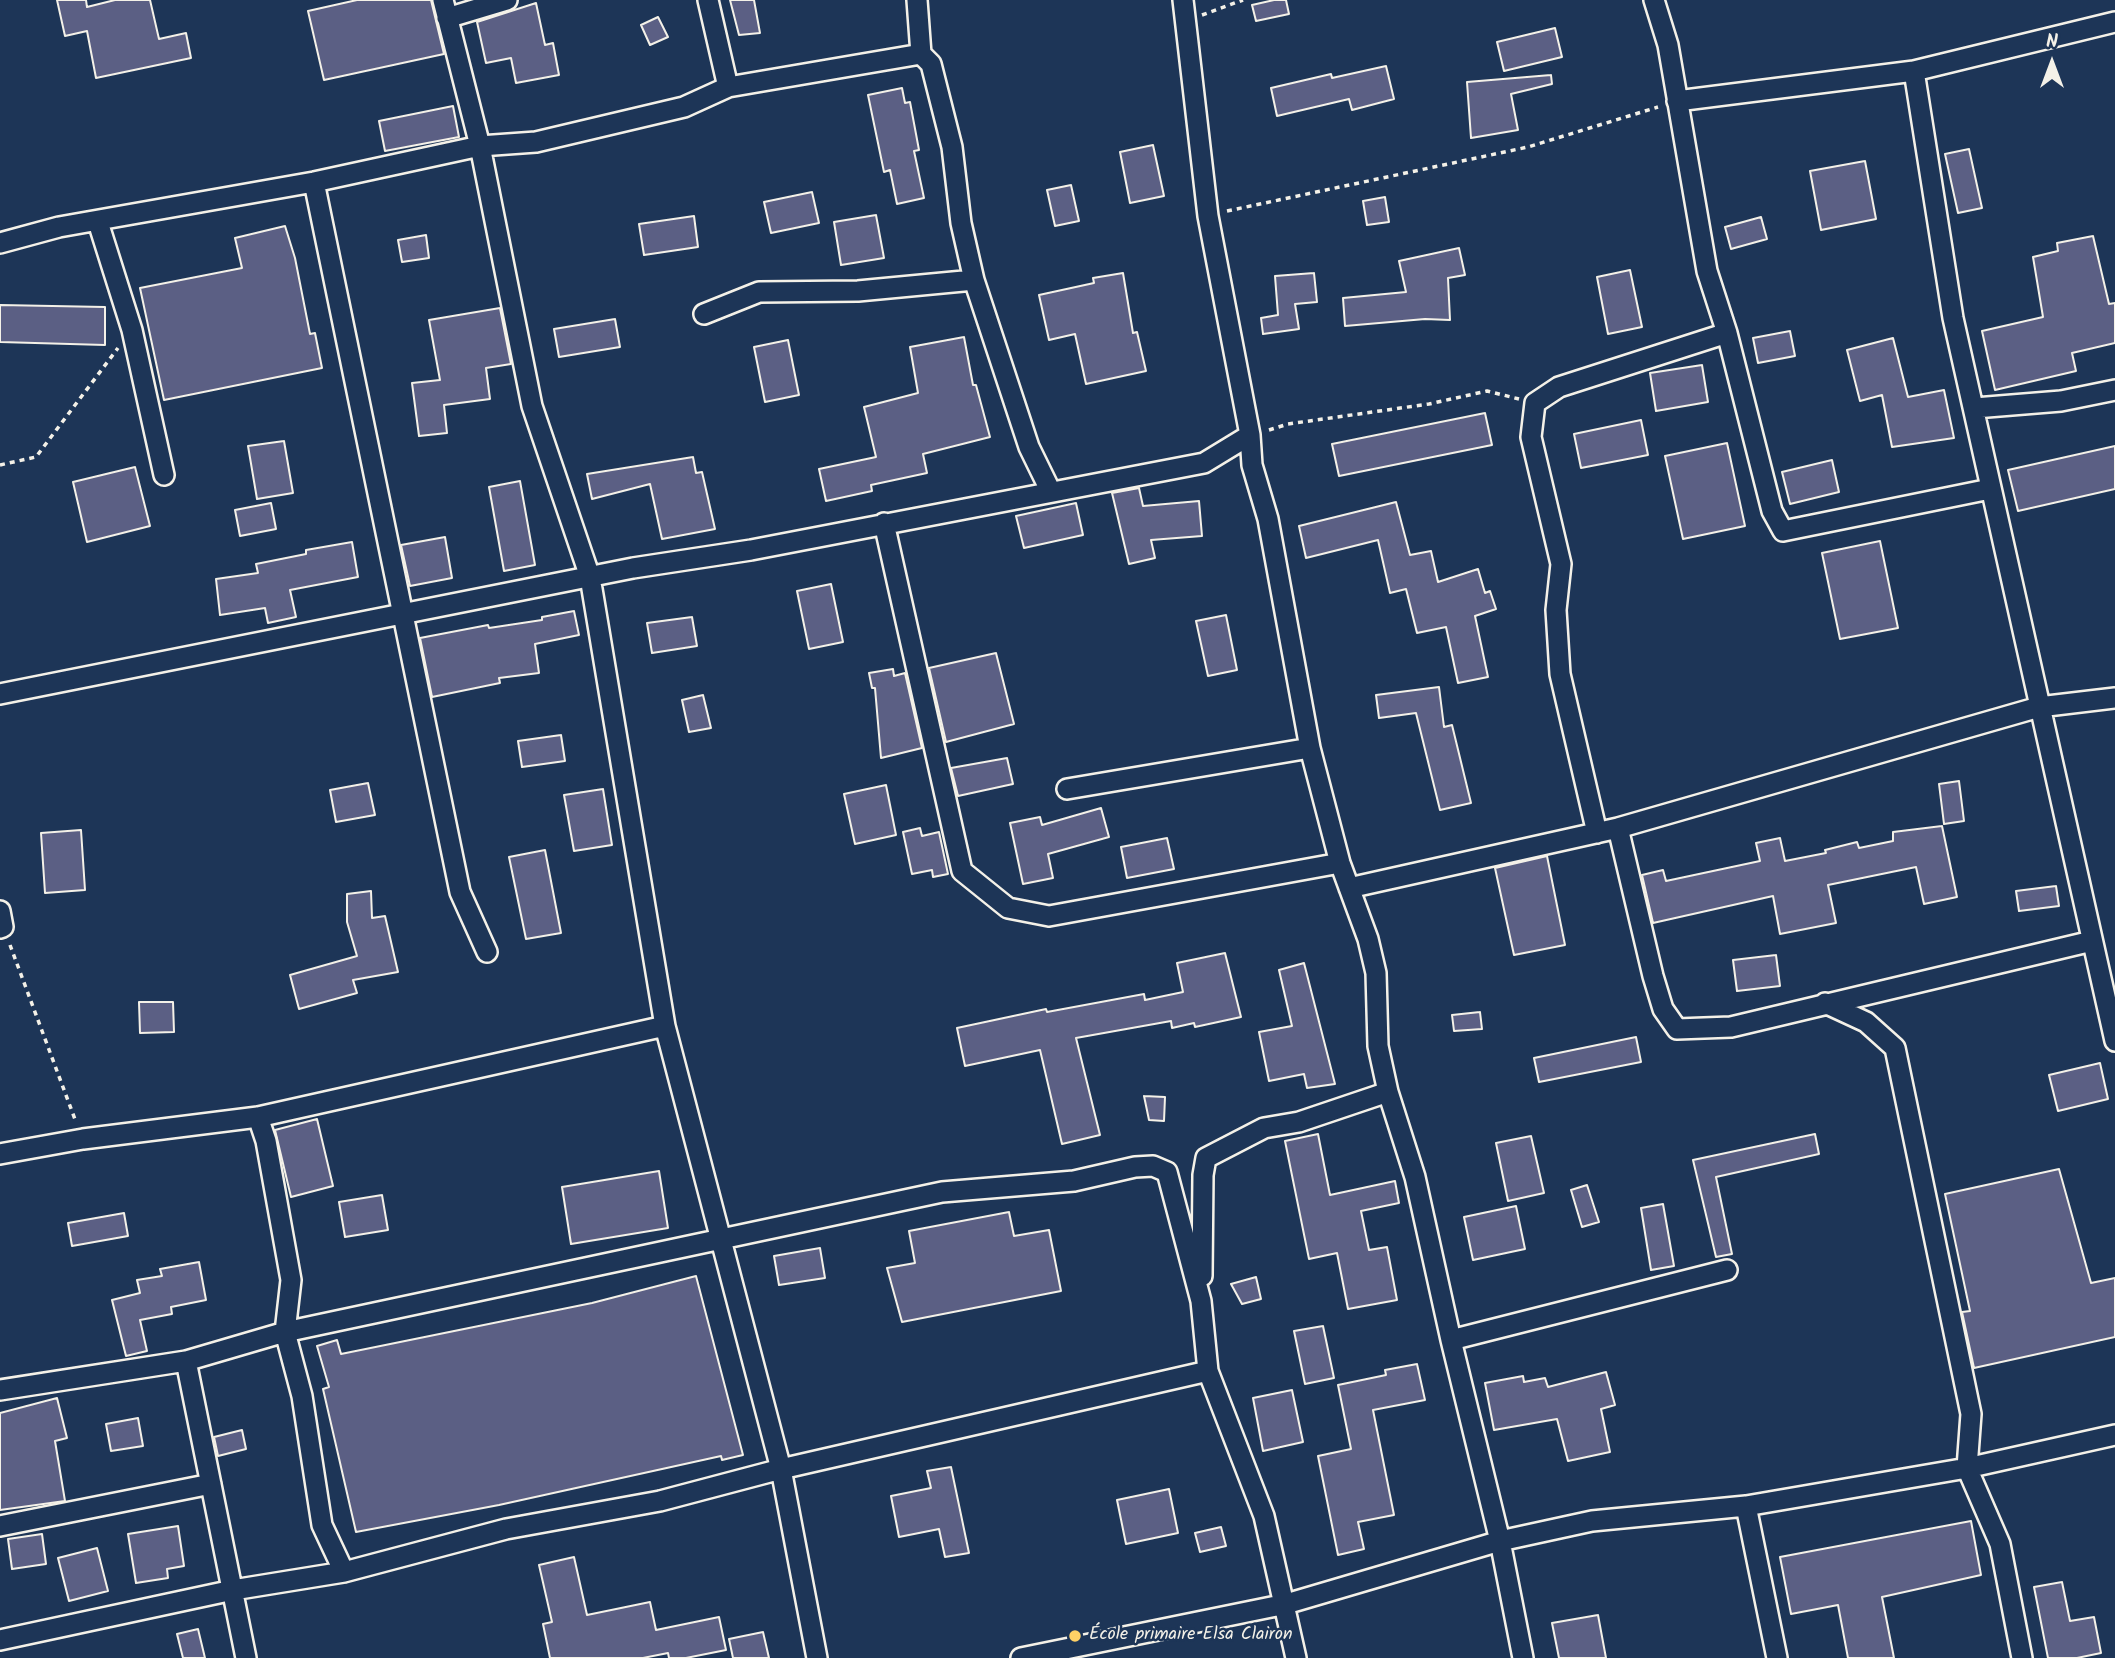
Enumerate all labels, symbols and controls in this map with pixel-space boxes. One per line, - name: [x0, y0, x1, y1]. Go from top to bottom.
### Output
- text: N: [2046, 27, 2058, 57]
- north arrow: [2017, 28, 2087, 98]
- place label: École primaire Elsa Clairon: [1089, 1625, 1292, 1647]
- marker: École primaire Elsa Clairon: [1067, 1628, 1083, 1644]

